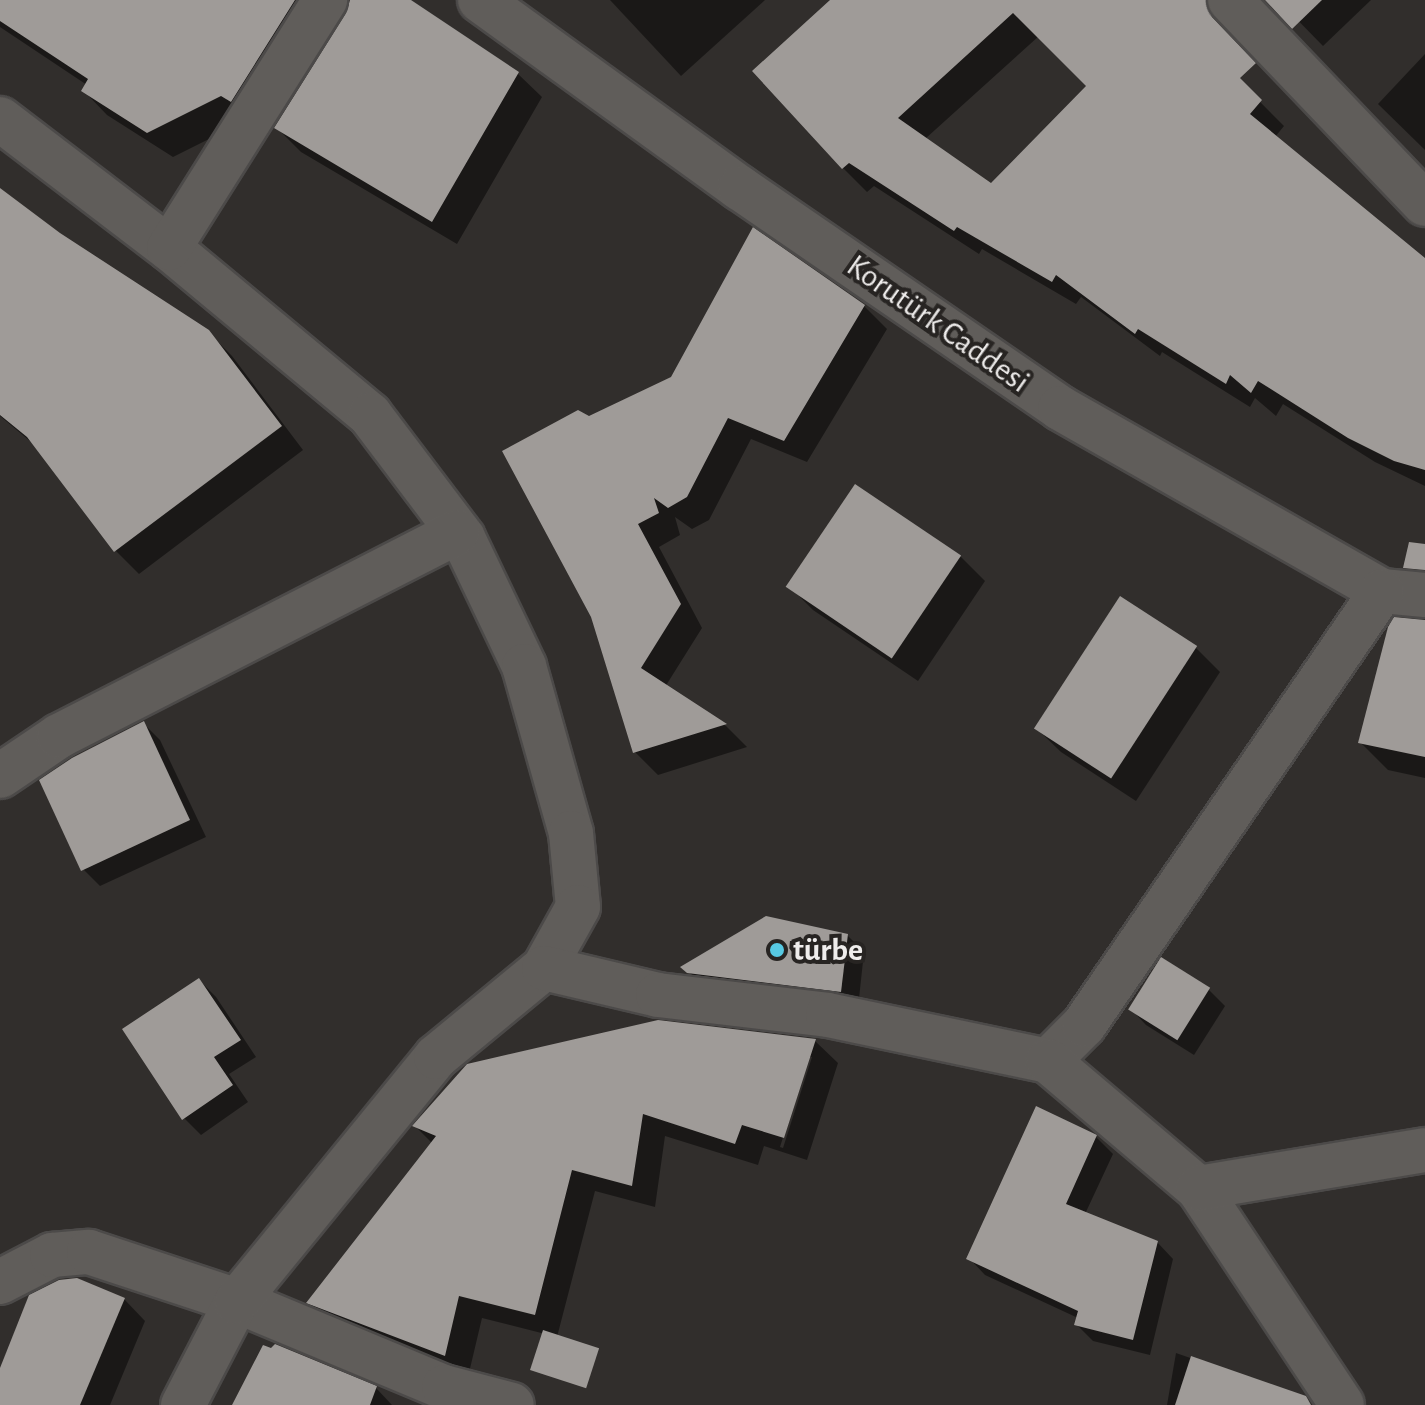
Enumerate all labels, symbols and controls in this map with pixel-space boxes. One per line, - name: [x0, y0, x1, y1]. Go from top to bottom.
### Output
- street label: Korutürk Caddesi: [839, 247, 1037, 401]
- place label: türbe: [793, 931, 863, 969]
- marker: türbe: [768, 941, 786, 959]

